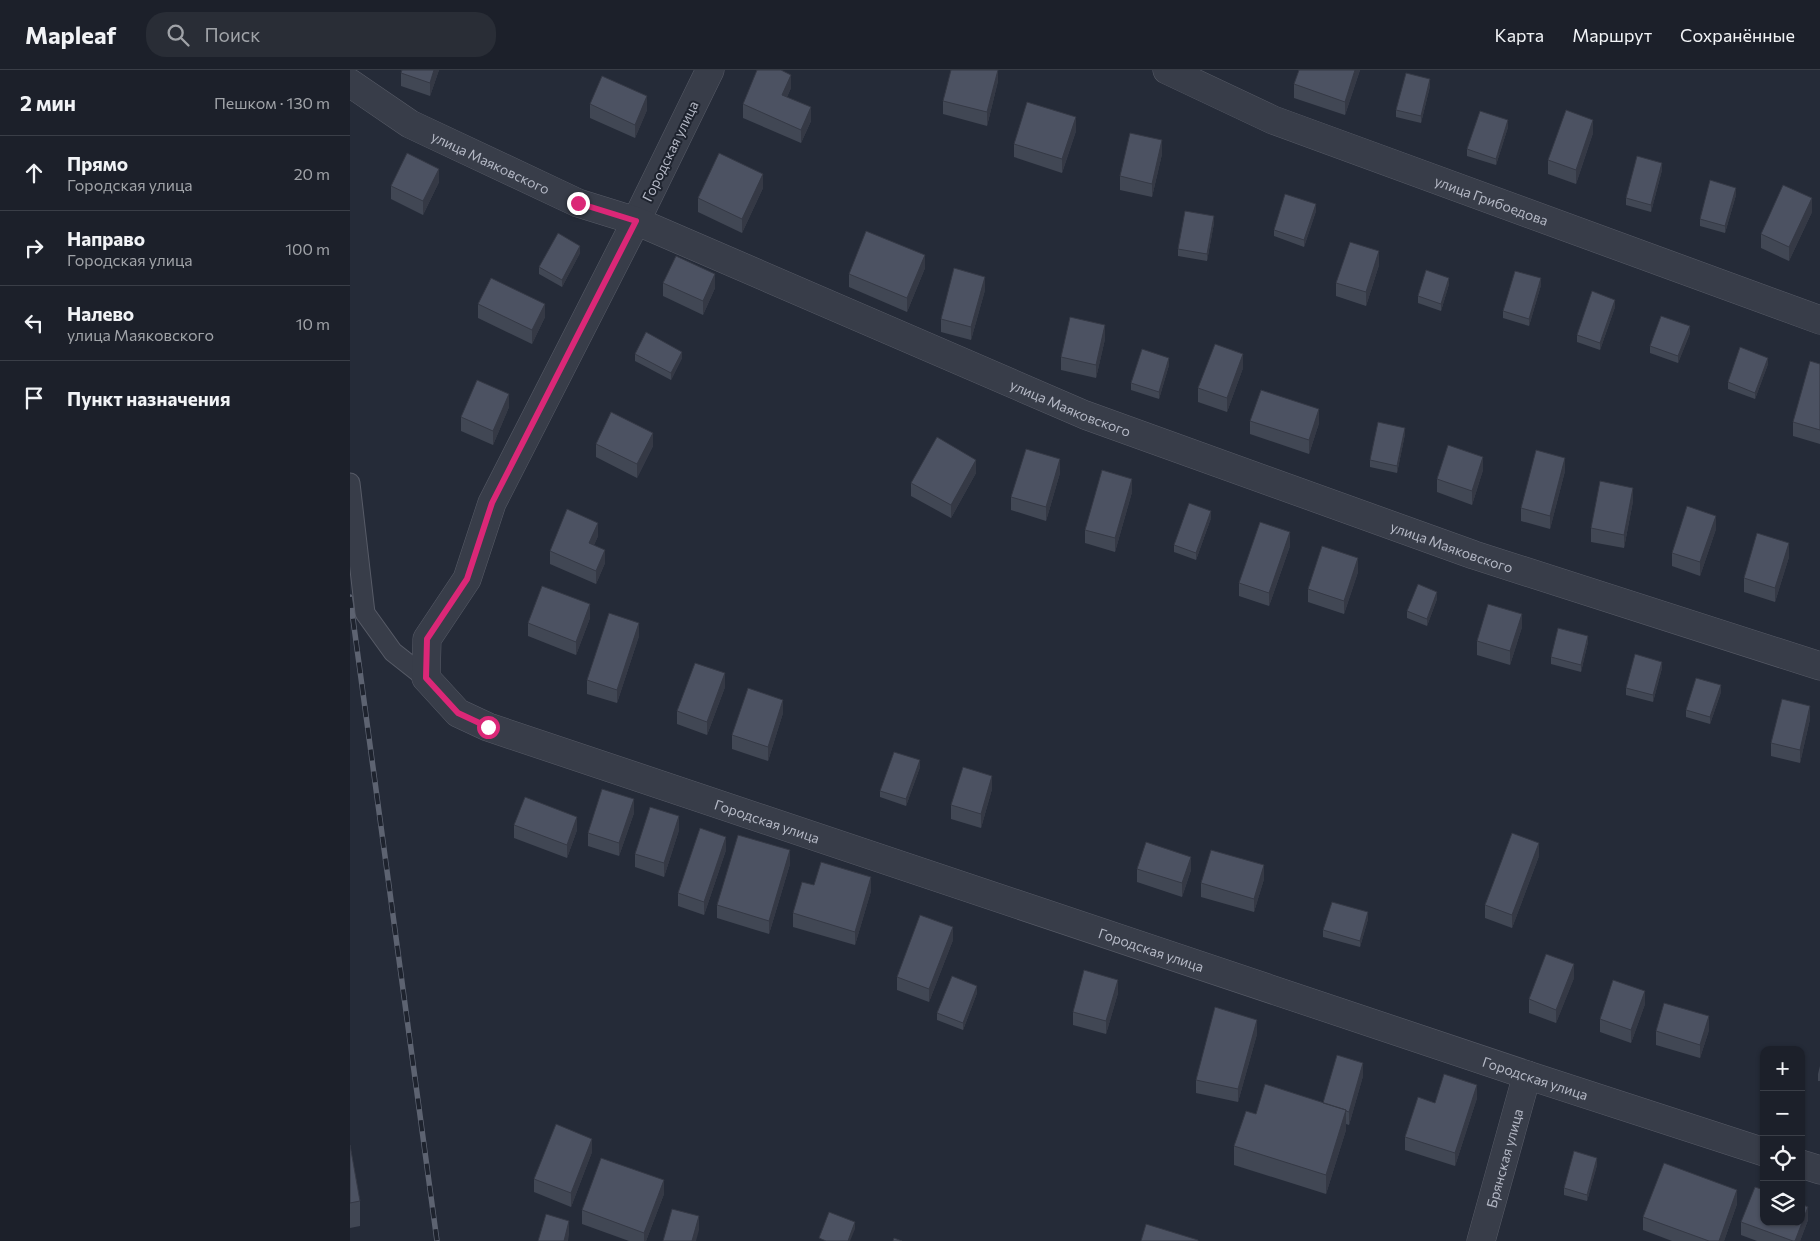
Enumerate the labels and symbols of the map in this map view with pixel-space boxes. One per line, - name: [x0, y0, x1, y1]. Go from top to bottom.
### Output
- street label: Городская улица: [638, 98, 702, 204]
- street label: улица Маяковского: [429, 127, 553, 197]
- street label: улица Грибоедова: [1433, 171, 1551, 228]
- route end: [567, 192, 590, 215]
- street label: улица Маяковского: [1008, 375, 1133, 439]
- street label: улица Маяковского: [1388, 517, 1515, 576]
- route start: [477, 716, 500, 739]
- street label: Городская улица: [712, 795, 822, 846]
- street label: Городская улица: [1096, 924, 1206, 975]
- street label: Городская улица: [1481, 1052, 1590, 1103]
- street label: Брянская улица: [1482, 1107, 1526, 1210]

